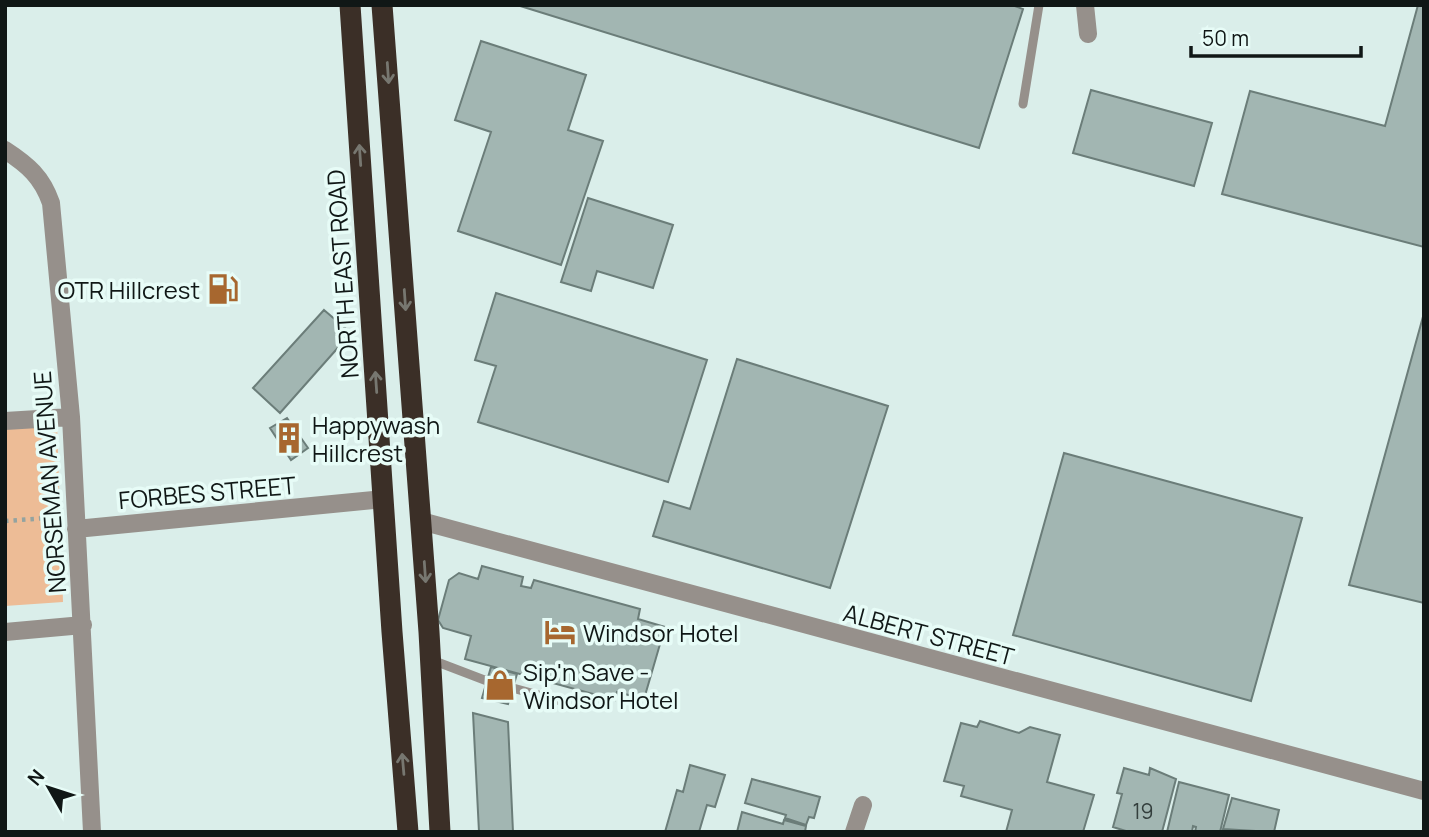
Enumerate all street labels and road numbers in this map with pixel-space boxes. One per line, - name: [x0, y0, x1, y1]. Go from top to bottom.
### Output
- street label: NORTH EAST ROAD: [318, 168, 366, 380]
- street label: NORSEMAN AVENUE: [25, 370, 73, 594]
- street label: FORBES STREET: [117, 468, 298, 516]
- street label: ALBERT STREET: [840, 595, 1019, 673]

